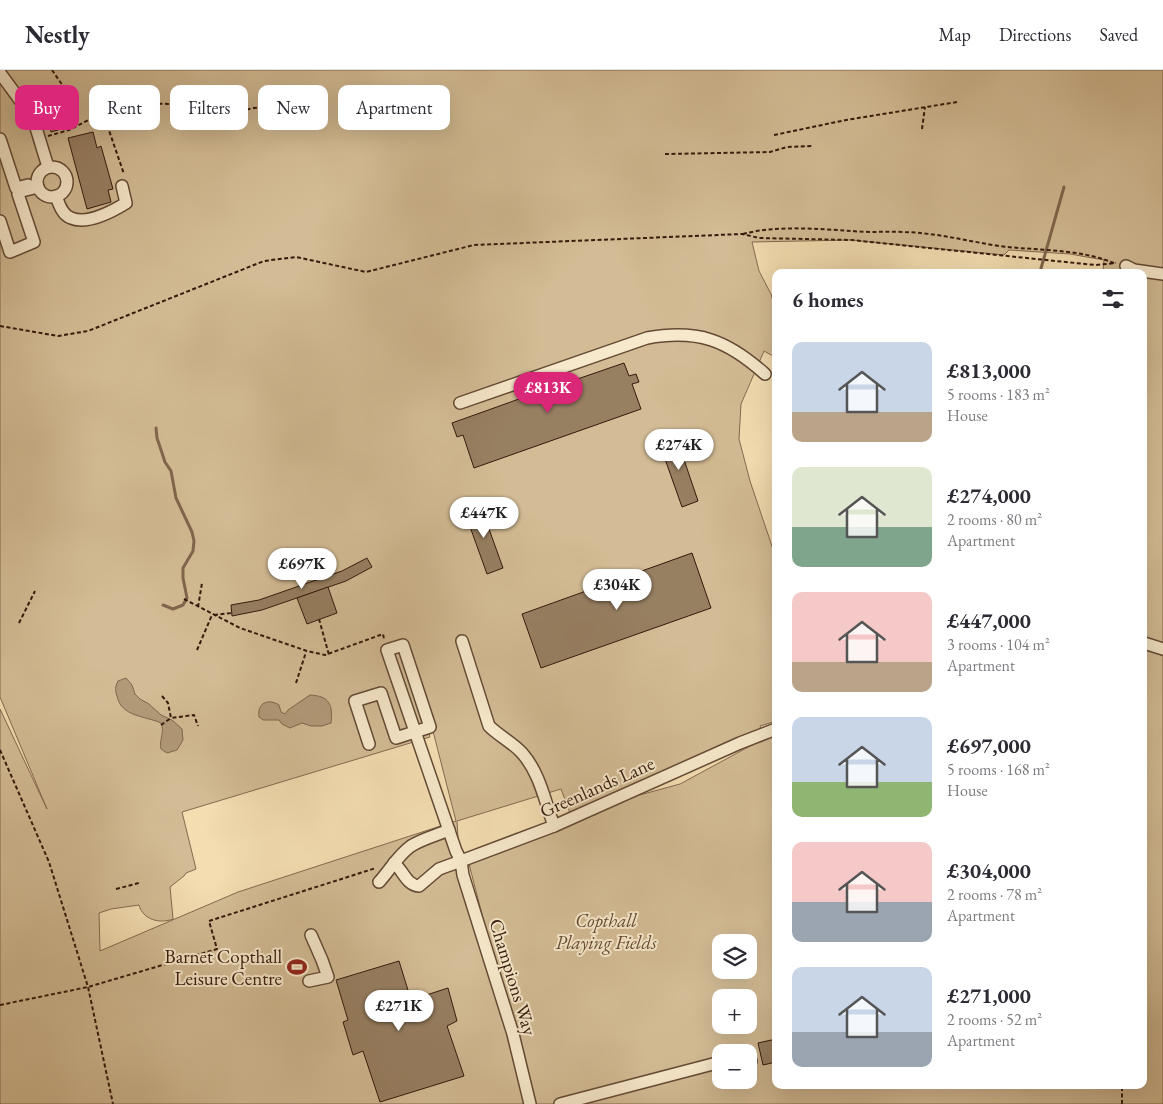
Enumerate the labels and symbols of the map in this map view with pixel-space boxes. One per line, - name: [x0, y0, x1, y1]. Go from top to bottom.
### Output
- pin: £813K: [513, 372, 583, 414]
- pin: £274K: [644, 428, 714, 471]
- pin: £447K: [449, 496, 519, 539]
- pin: £697K: [267, 548, 337, 590]
- pin: £304K: [582, 568, 652, 611]
- street label: Greenlands Lane: [536, 751, 658, 823]
- park label: Copthall Playing Fields: [555, 908, 657, 955]
- street label: Champions Way: [483, 916, 543, 1039]
- place label: Barnet Copthall Leisure Centre: [165, 944, 282, 991]
- sports icon: Barnet Copthall Leisure Centre: [286, 956, 308, 978]
- pin: £271K: [364, 990, 434, 1032]

